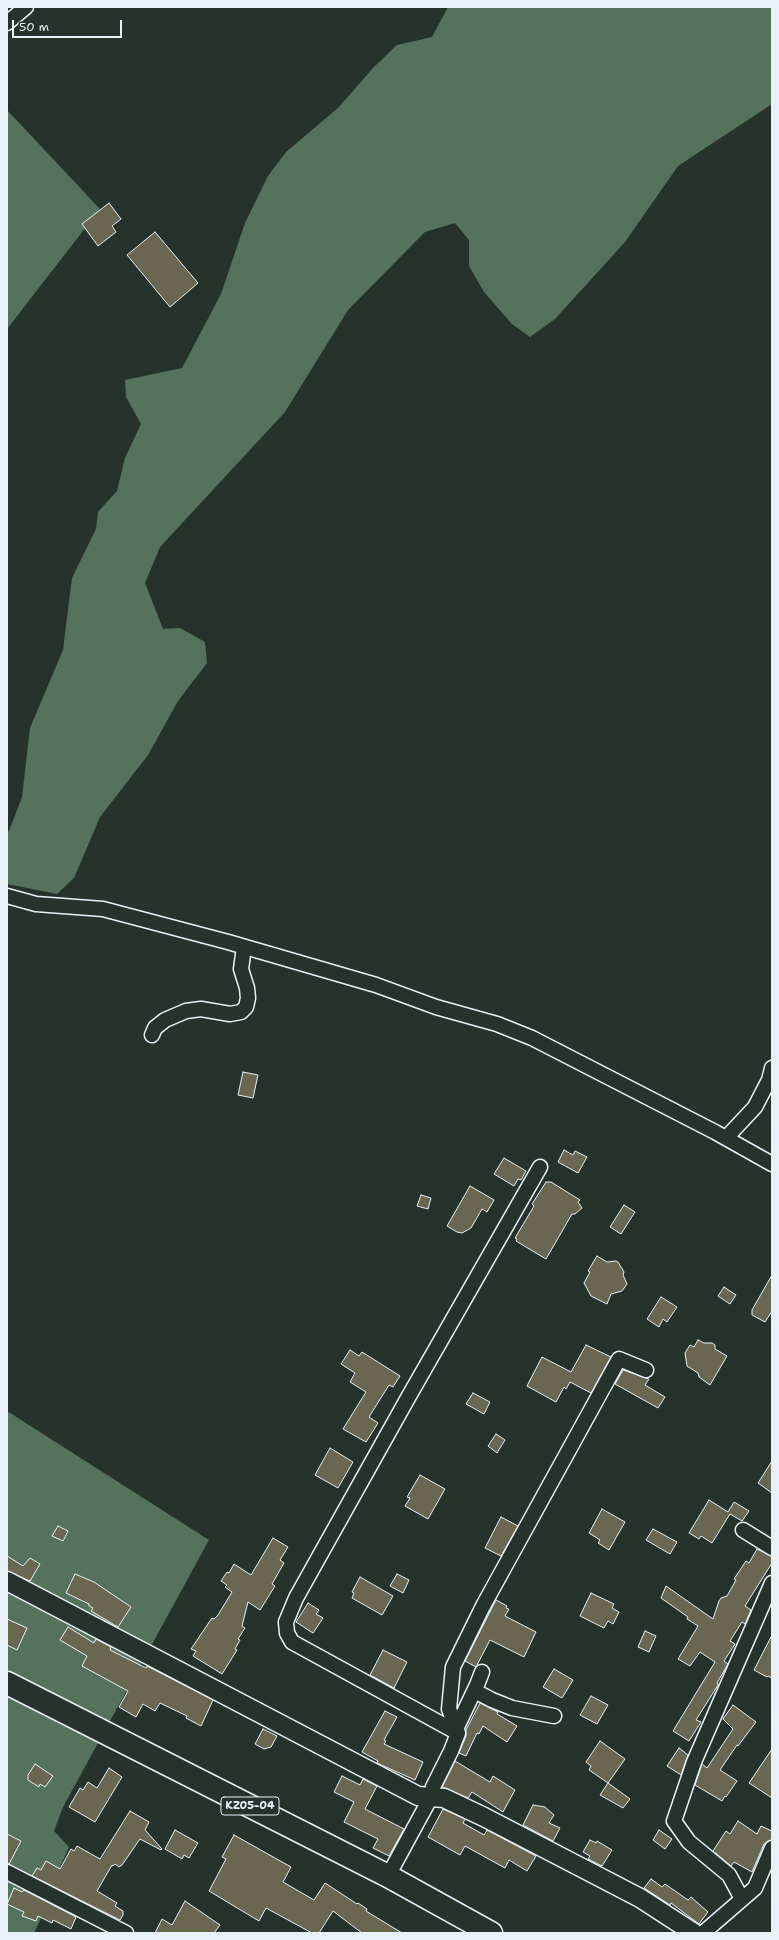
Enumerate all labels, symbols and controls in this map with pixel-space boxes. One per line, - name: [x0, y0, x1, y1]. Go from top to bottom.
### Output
- scale bar: [14, 12, 124, 38]
- text: 50 m: [19, 19, 49, 35]
- road number: KZ05-04: [221, 1797, 279, 1815]

